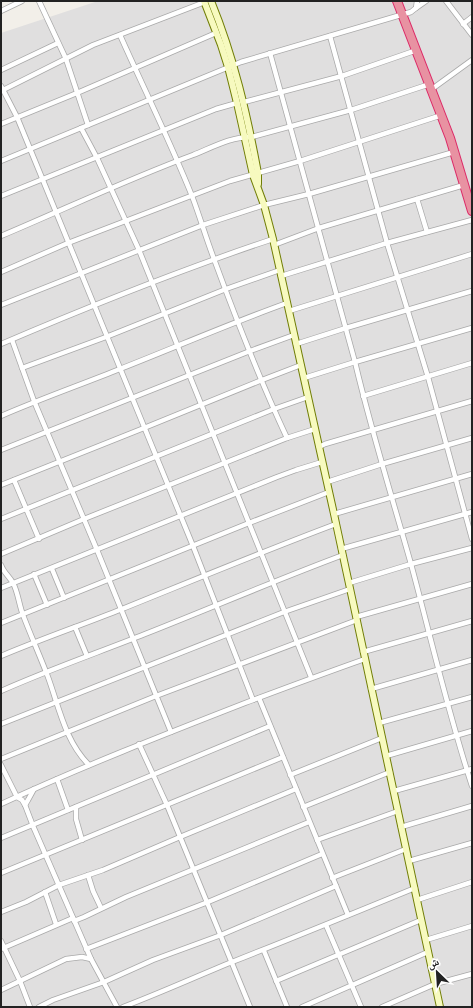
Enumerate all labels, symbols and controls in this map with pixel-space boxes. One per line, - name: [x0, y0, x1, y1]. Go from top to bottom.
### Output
- north arrow: [417, 952, 457, 992]
- text: ش: [425, 954, 442, 973]

